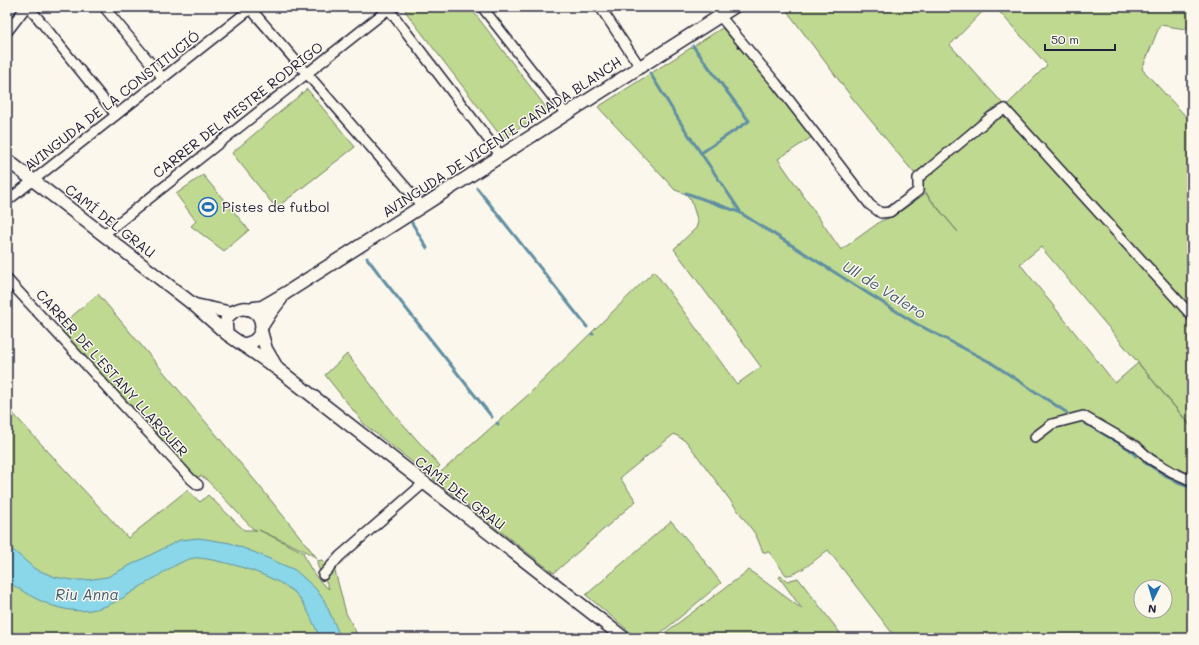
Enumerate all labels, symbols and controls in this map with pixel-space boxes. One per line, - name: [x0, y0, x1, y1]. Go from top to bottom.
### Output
- street label: AVINGUDA DE LA CONSTITUCIÓ: [20, 26, 203, 175]
- scale bar: [1045, 26, 1115, 52]
- text: 50 m: [1051, 31, 1079, 47]
- street label: CARRER DEL MESTRE RODRIGO: [149, 37, 327, 182]
- street label: AVINGUDA DE VICENTE CAÑADA BLANCH: [378, 52, 625, 221]
- street label: CAMÍ DEL GRAU: [61, 179, 159, 262]
- sports icon: Pistes de futbol: [197, 196, 219, 218]
- place label: Pistes de futbol: [222, 197, 330, 216]
- water label: Ull de Valero: [839, 256, 930, 323]
- street label: CARRER DE L'ESTANY LLARGUER: [32, 285, 193, 460]
- street label: CAMÍ DEL GRAU: [411, 451, 509, 534]
- north arrow: [1133, 579, 1173, 619]
- water label: Riu Anna: [55, 584, 119, 604]
- text: N: [1147, 602, 1157, 617]

